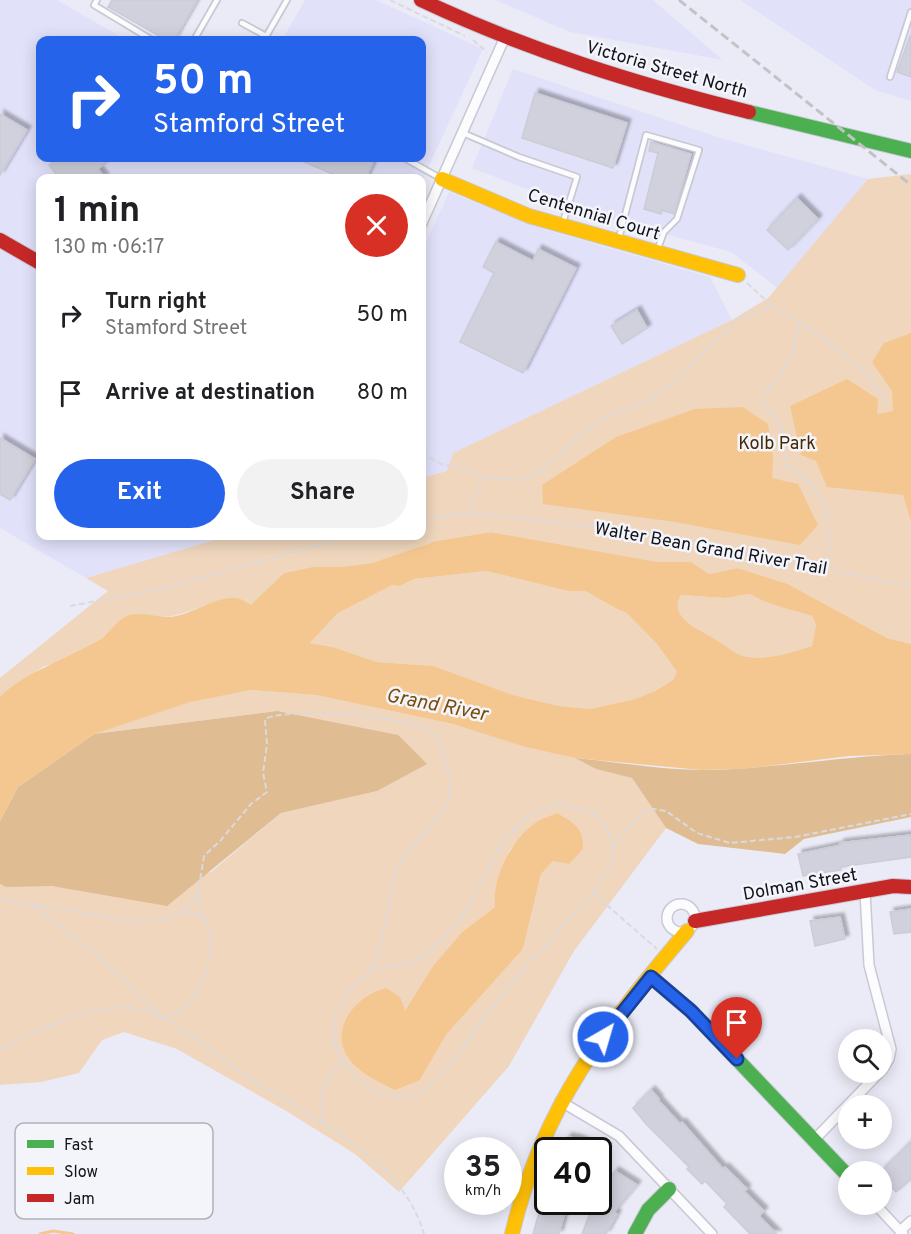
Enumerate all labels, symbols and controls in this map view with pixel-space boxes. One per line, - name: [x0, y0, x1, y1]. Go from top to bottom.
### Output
- street label: Victoria Street North: [583, 36, 750, 105]
- text: 50 m: [153, 56, 254, 109]
- icon: right: [54, 60, 132, 138]
- text: Stamford Street: [153, 108, 345, 142]
- street label: Centennial Court: [524, 184, 663, 247]
- text: 1 min: [54, 189, 140, 235]
- button: close: [345, 194, 408, 257]
- text: 130 m · 06:17: [54, 235, 164, 261]
- text: Turn right: [105, 289, 207, 316]
- icon: right: [54, 299, 87, 332]
- text: 50 m: [356, 302, 408, 329]
- text: Stamford Street: [105, 316, 247, 342]
- icon: arrive: [54, 377, 87, 410]
- text: Arrive at destination: [105, 380, 315, 407]
- text: 80 m: [357, 380, 408, 407]
- park label: Kolb Park: [738, 433, 816, 456]
- button: Exit: [54, 459, 225, 528]
- button: Share: [237, 459, 408, 528]
- street label: Walter Bean Grand River Trail: [593, 518, 829, 581]
- water label: Grand River: [384, 683, 491, 729]
- street label: Dolman Street: [741, 864, 859, 907]
- pin: [711, 997, 762, 1059]
- position arrow: [571, 1005, 635, 1069]
- icon: arrive: [720, 1006, 753, 1039]
- map controls: [838, 1029, 892, 1215]
- button: search: [838, 1029, 892, 1083]
- button: +: [838, 1095, 892, 1149]
- legend: [15, 1123, 213, 1219]
- text: Fast: [64, 1136, 94, 1156]
- speed limit sign: 40: [534, 1137, 612, 1215]
- text: 35: [465, 1150, 501, 1187]
- button: −: [838, 1161, 892, 1215]
- text: Slow: [64, 1163, 98, 1183]
- text: km/h: [465, 1182, 501, 1201]
- text: Jam: [64, 1190, 95, 1210]

